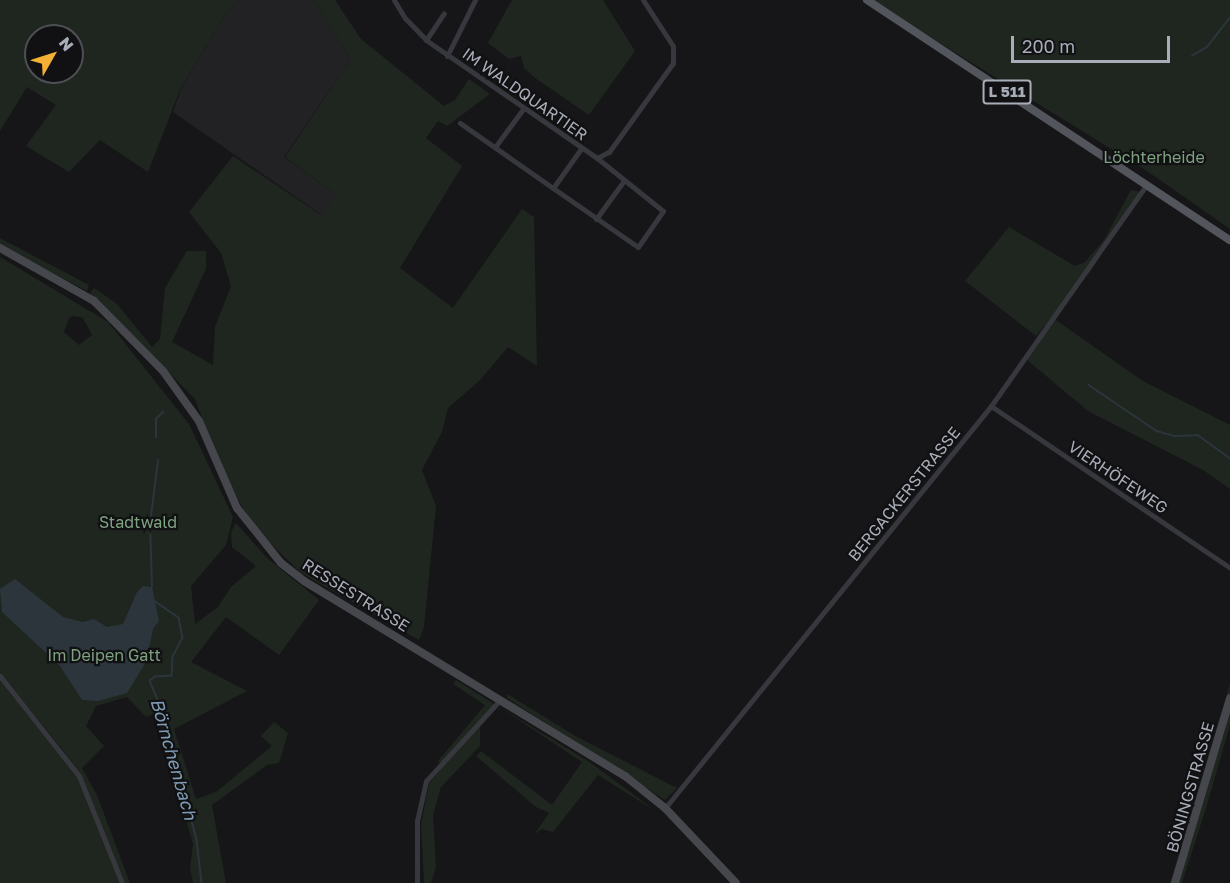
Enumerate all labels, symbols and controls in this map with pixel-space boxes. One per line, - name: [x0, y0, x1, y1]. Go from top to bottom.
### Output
- north arrow: [24, 24, 84, 84]
- scale bar: [1014, 24, 1173, 62]
- text: N: [55, 33, 78, 55]
- text: 200 m: [1022, 35, 1075, 57]
- street label: IM WALDQUARTIER: [459, 44, 591, 144]
- road number: L 511: [982, 80, 1032, 104]
- park label: Löchterheide: [1103, 147, 1205, 167]
- street label: BERGACKERSTRASSE: [844, 423, 964, 565]
- street label: VIERHÖFEWEG: [1065, 437, 1171, 517]
- park label: Stadtwald: [99, 512, 177, 532]
- street label: RESSESTRASSE: [299, 554, 413, 636]
- park label: Im Deipen Gatt: [47, 645, 161, 665]
- water label: Börnchenbach: [146, 696, 202, 822]
- street label: BÖNINGSTRASSE: [1162, 720, 1218, 854]

